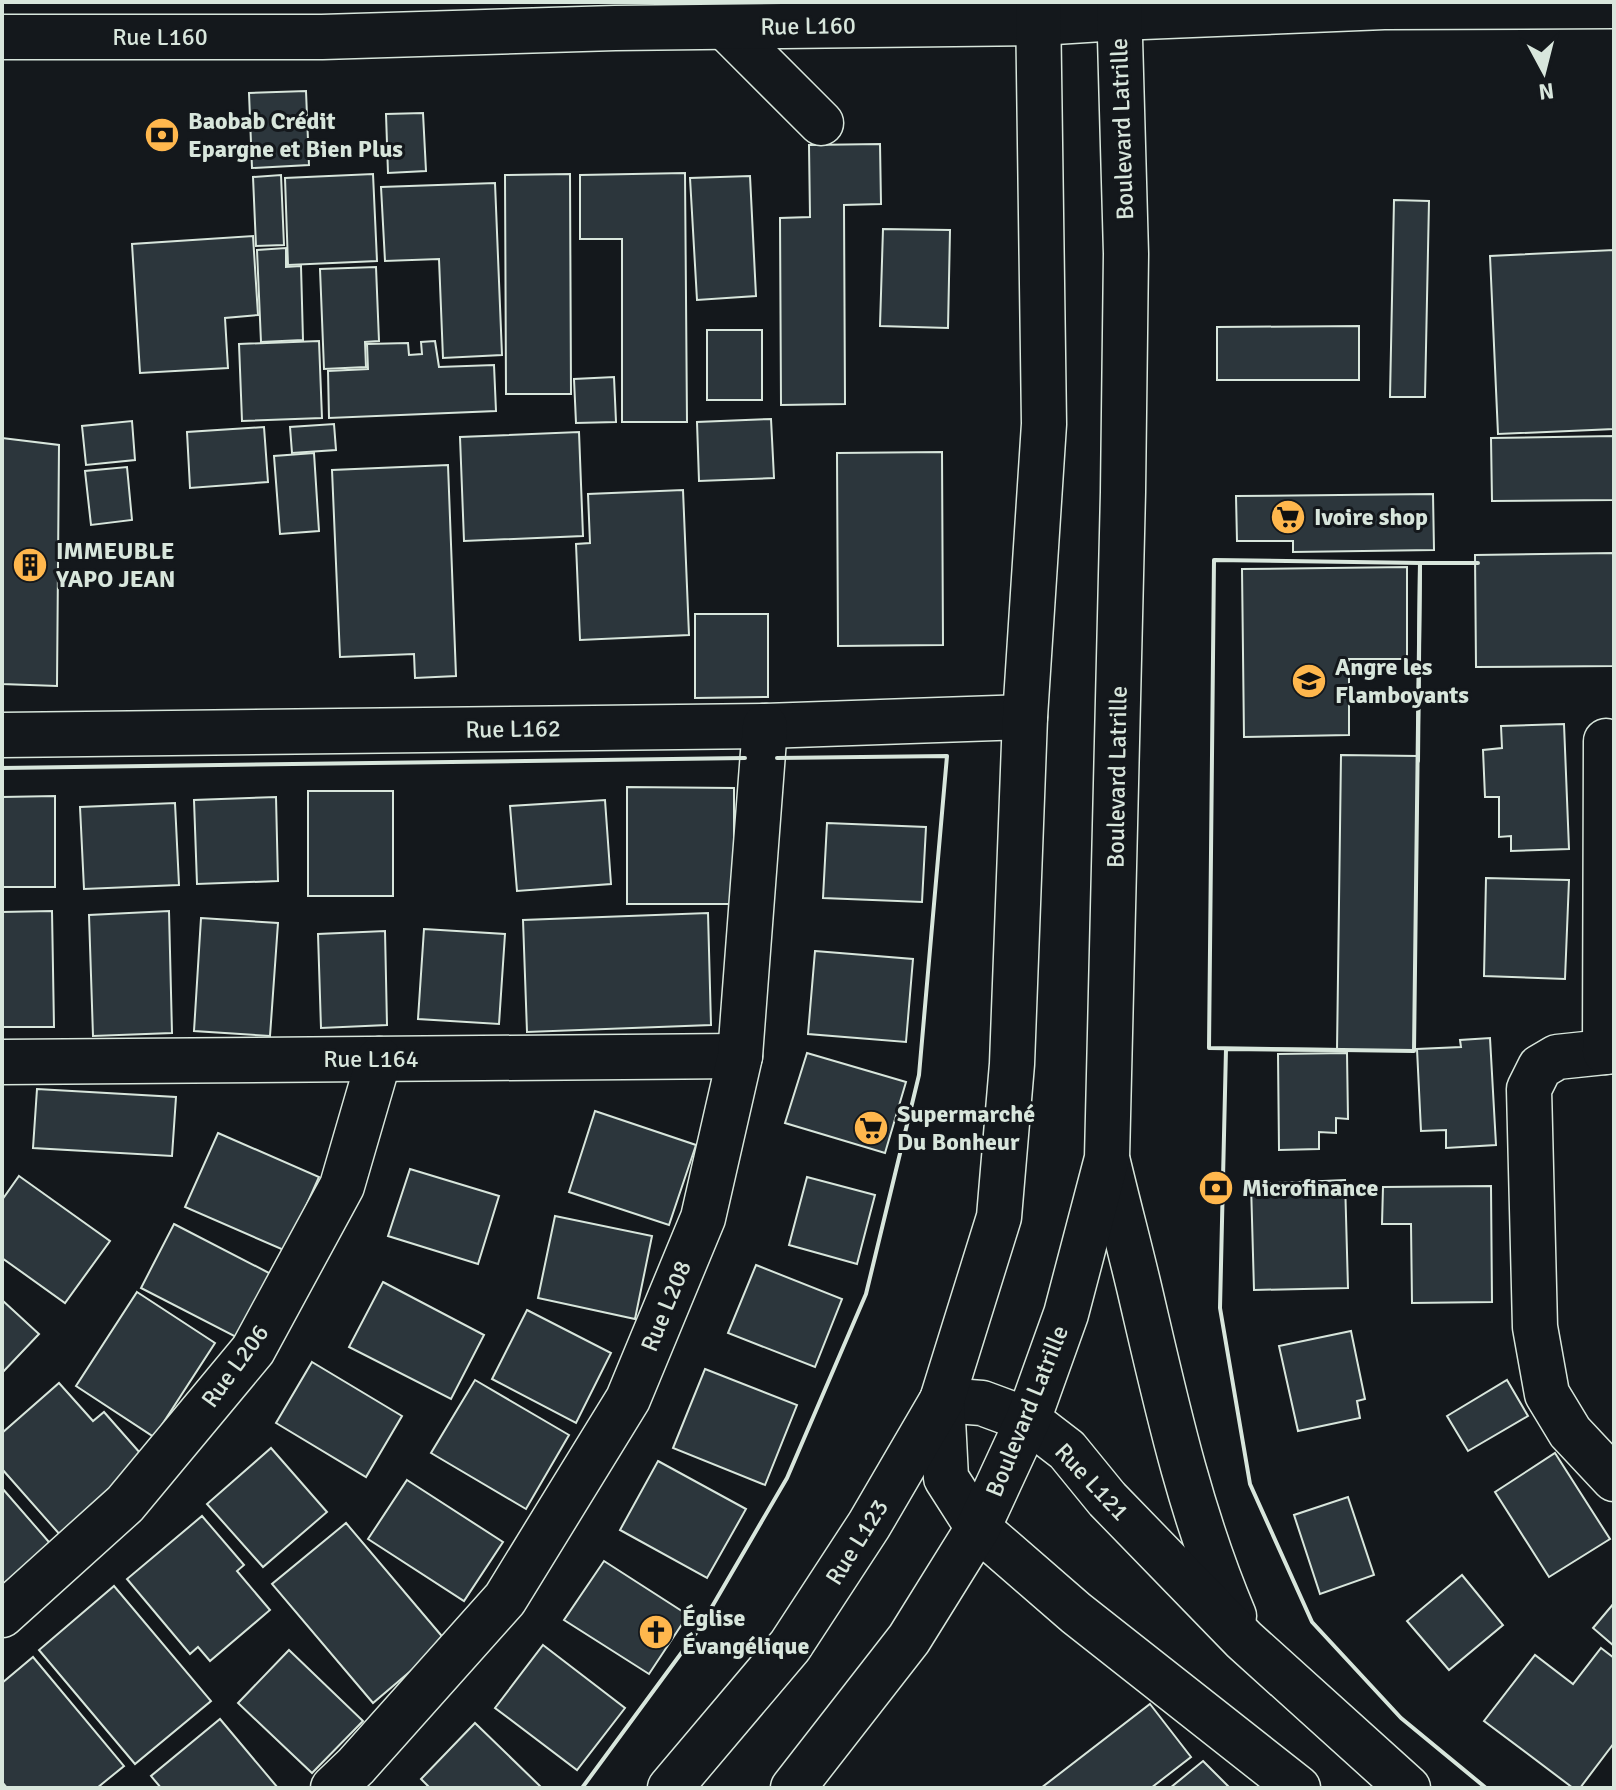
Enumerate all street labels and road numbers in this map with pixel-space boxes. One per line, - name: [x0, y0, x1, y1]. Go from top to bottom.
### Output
- street label: Rue L160: [760, 10, 856, 42]
- street label: Rue L160: [112, 22, 208, 52]
- street label: Boulevard Latrille: [1104, 37, 1140, 221]
- street label: Boulevard Latrille: [1100, 686, 1134, 868]
- street label: Rue L162: [465, 713, 561, 745]
- street label: Rue L164: [323, 1044, 419, 1074]
- street label: Rue L208: [634, 1256, 698, 1356]
- street label: Rue L206: [195, 1319, 275, 1413]
- street label: Boulevard Latrille: [979, 1321, 1075, 1501]
- street label: Rue L121: [1048, 1437, 1136, 1527]
- street label: Rue L123: [819, 1494, 895, 1590]

